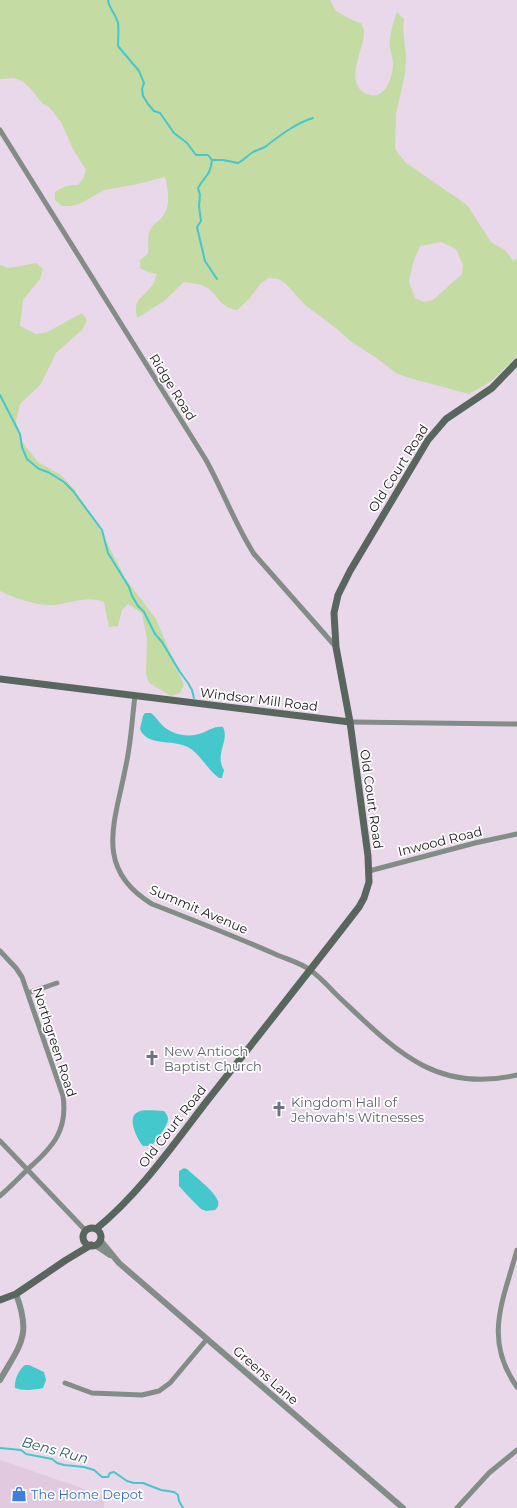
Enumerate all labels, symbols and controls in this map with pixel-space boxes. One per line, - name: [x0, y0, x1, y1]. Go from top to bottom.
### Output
- street label: Ridge Road: [146, 351, 200, 423]
- street label: Old Court Road: [365, 421, 431, 515]
- street label: Windsor Mill Road: [199, 684, 319, 714]
- street label: Old Court Road: [357, 748, 387, 850]
- street label: Inwood Road: [396, 823, 484, 859]
- street label: Summit Avenue: [147, 881, 251, 937]
- street label: Northgreen Road: [30, 985, 80, 1099]
- place label: New Antioch Baptist Church: [164, 1043, 262, 1074]
- church icon: New Antioch Baptist Church: [143, 1049, 161, 1067]
- street label: Old Court Road: [135, 1081, 209, 1171]
- place label: Kingdom Hall of Jehovah's Witnesses: [290, 1094, 424, 1125]
- church icon: Kingdom Hall of Jehovah's Witnesses: [270, 1100, 288, 1118]
- street label: Greens Lane: [230, 1342, 302, 1408]
- water label: Bens Run: [20, 1433, 90, 1467]
- shop icon: The Home Depot: [10, 1485, 28, 1503]
- place label: The Home Depot: [31, 1486, 143, 1502]

